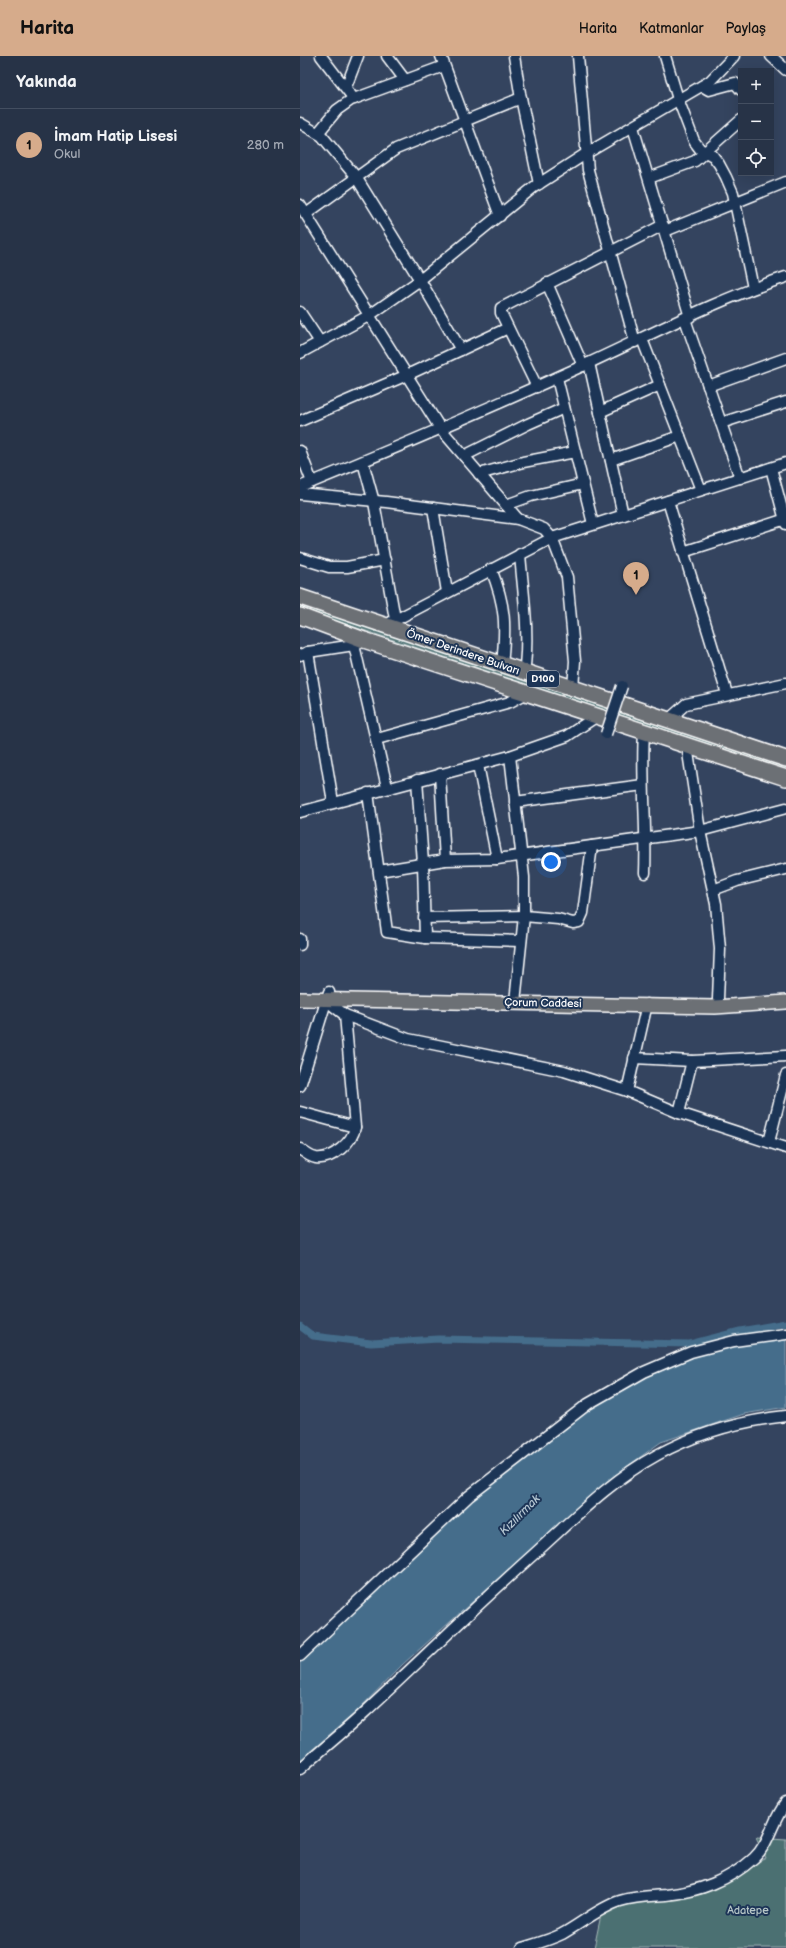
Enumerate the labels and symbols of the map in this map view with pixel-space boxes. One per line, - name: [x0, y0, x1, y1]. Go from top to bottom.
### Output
- pin: 1: [623, 562, 649, 595]
- street label: Ömer Derindere Bulvarı: [405, 626, 522, 677]
- road number: D100: [527, 671, 559, 687]
- your location: [541, 852, 561, 872]
- street label: Çorum Caddesi: [504, 996, 582, 1010]
- water label: Kızılırmak: [496, 1491, 544, 1539]
- park label: Adatepe: [727, 1904, 769, 1917]

